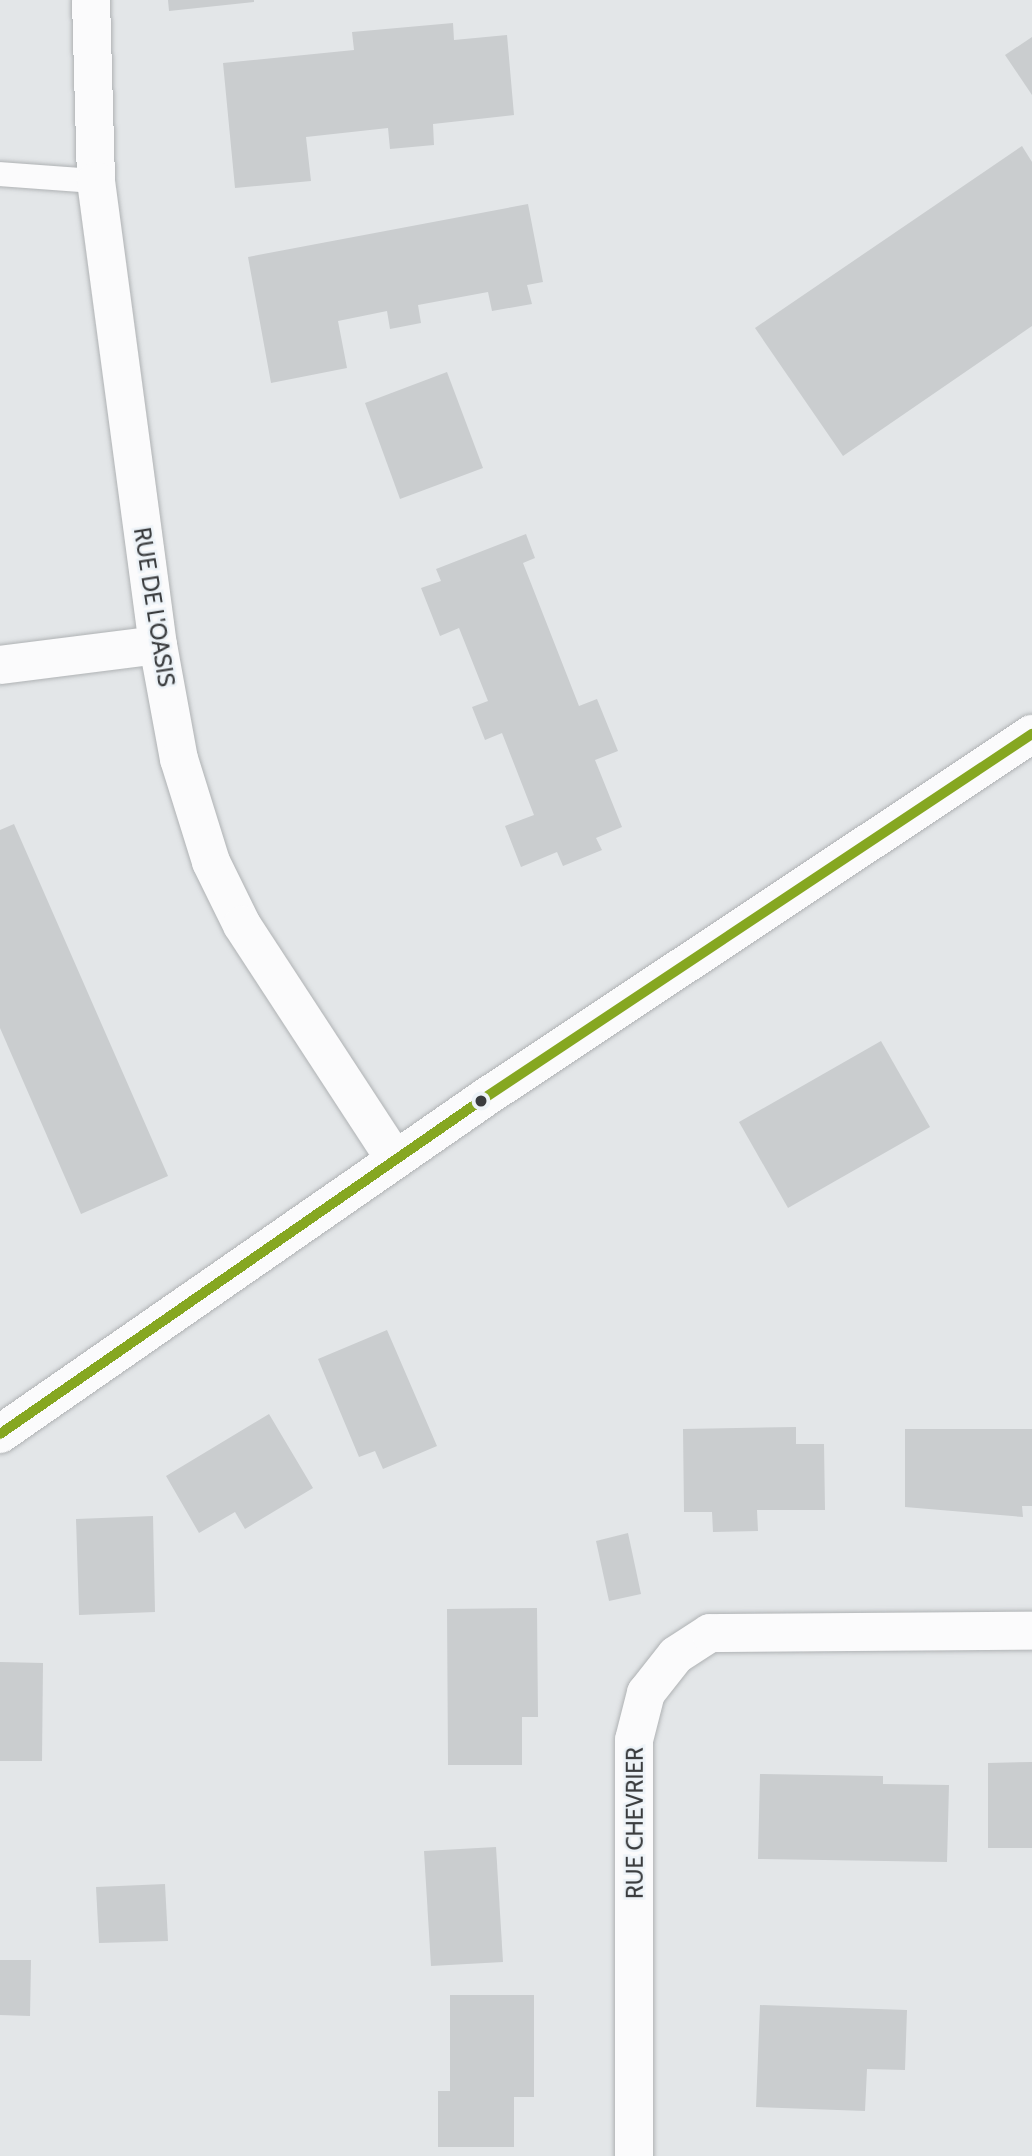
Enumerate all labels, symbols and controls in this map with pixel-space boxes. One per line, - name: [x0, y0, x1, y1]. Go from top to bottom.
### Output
- street label: RUE DE L'OASIS: [128, 525, 180, 689]
- unlabelled marker: [474, 1094, 488, 1108]
- street label: RUE CHEVRIER: [621, 1747, 649, 1899]

